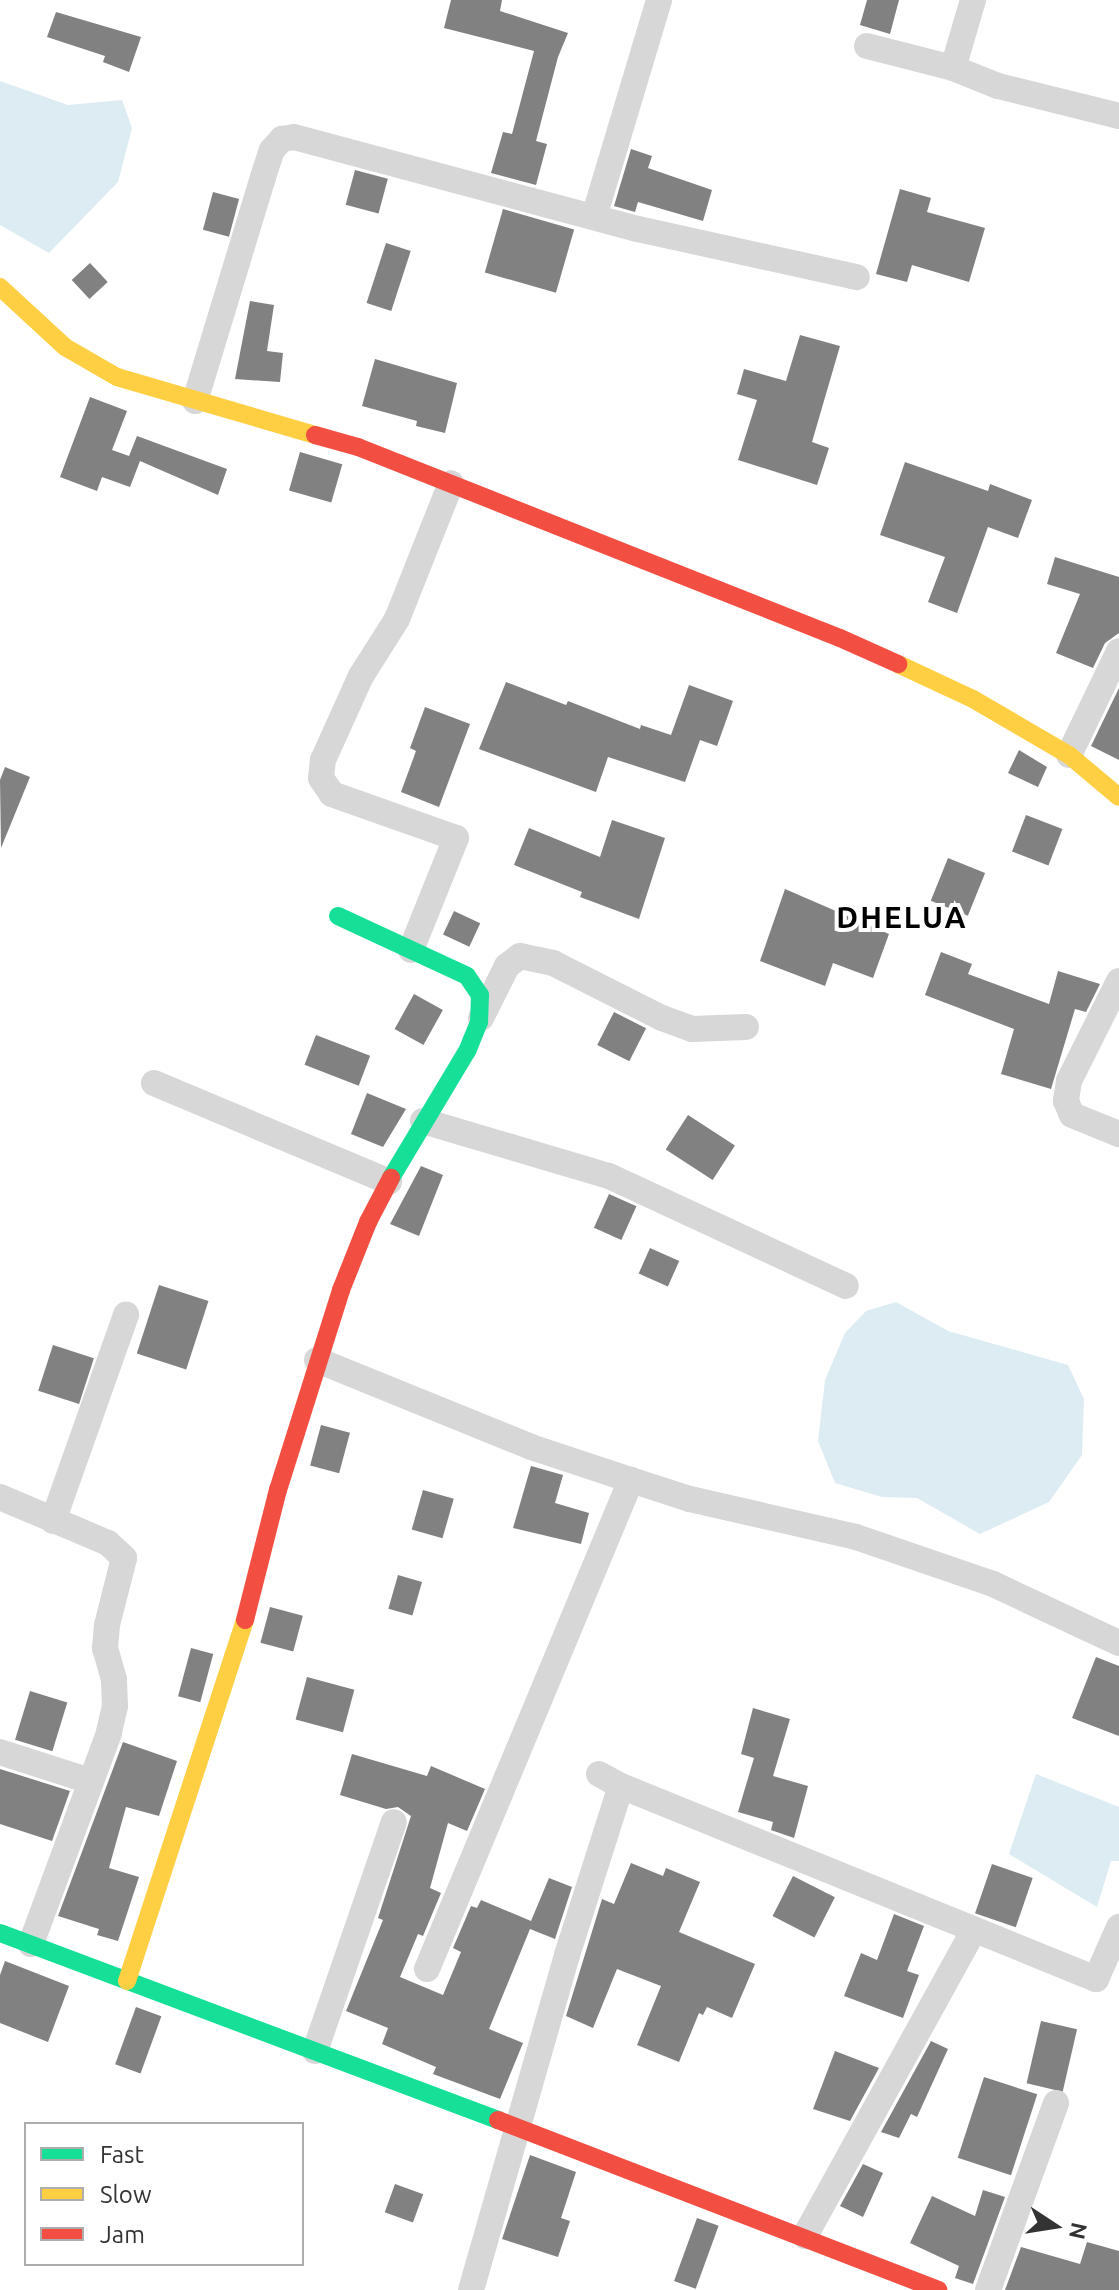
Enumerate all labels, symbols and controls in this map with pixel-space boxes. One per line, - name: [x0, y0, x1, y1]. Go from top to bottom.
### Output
- district label: DHELUA: [836, 899, 968, 935]
- legend: [24, 2122, 304, 2266]
- text: Fast: [100, 2141, 144, 2168]
- text: Slow: [100, 2181, 152, 2208]
- north arrow: [1015, 2186, 1095, 2266]
- text: N: [1065, 2220, 1093, 2242]
- text: Jam: [100, 2221, 145, 2248]

